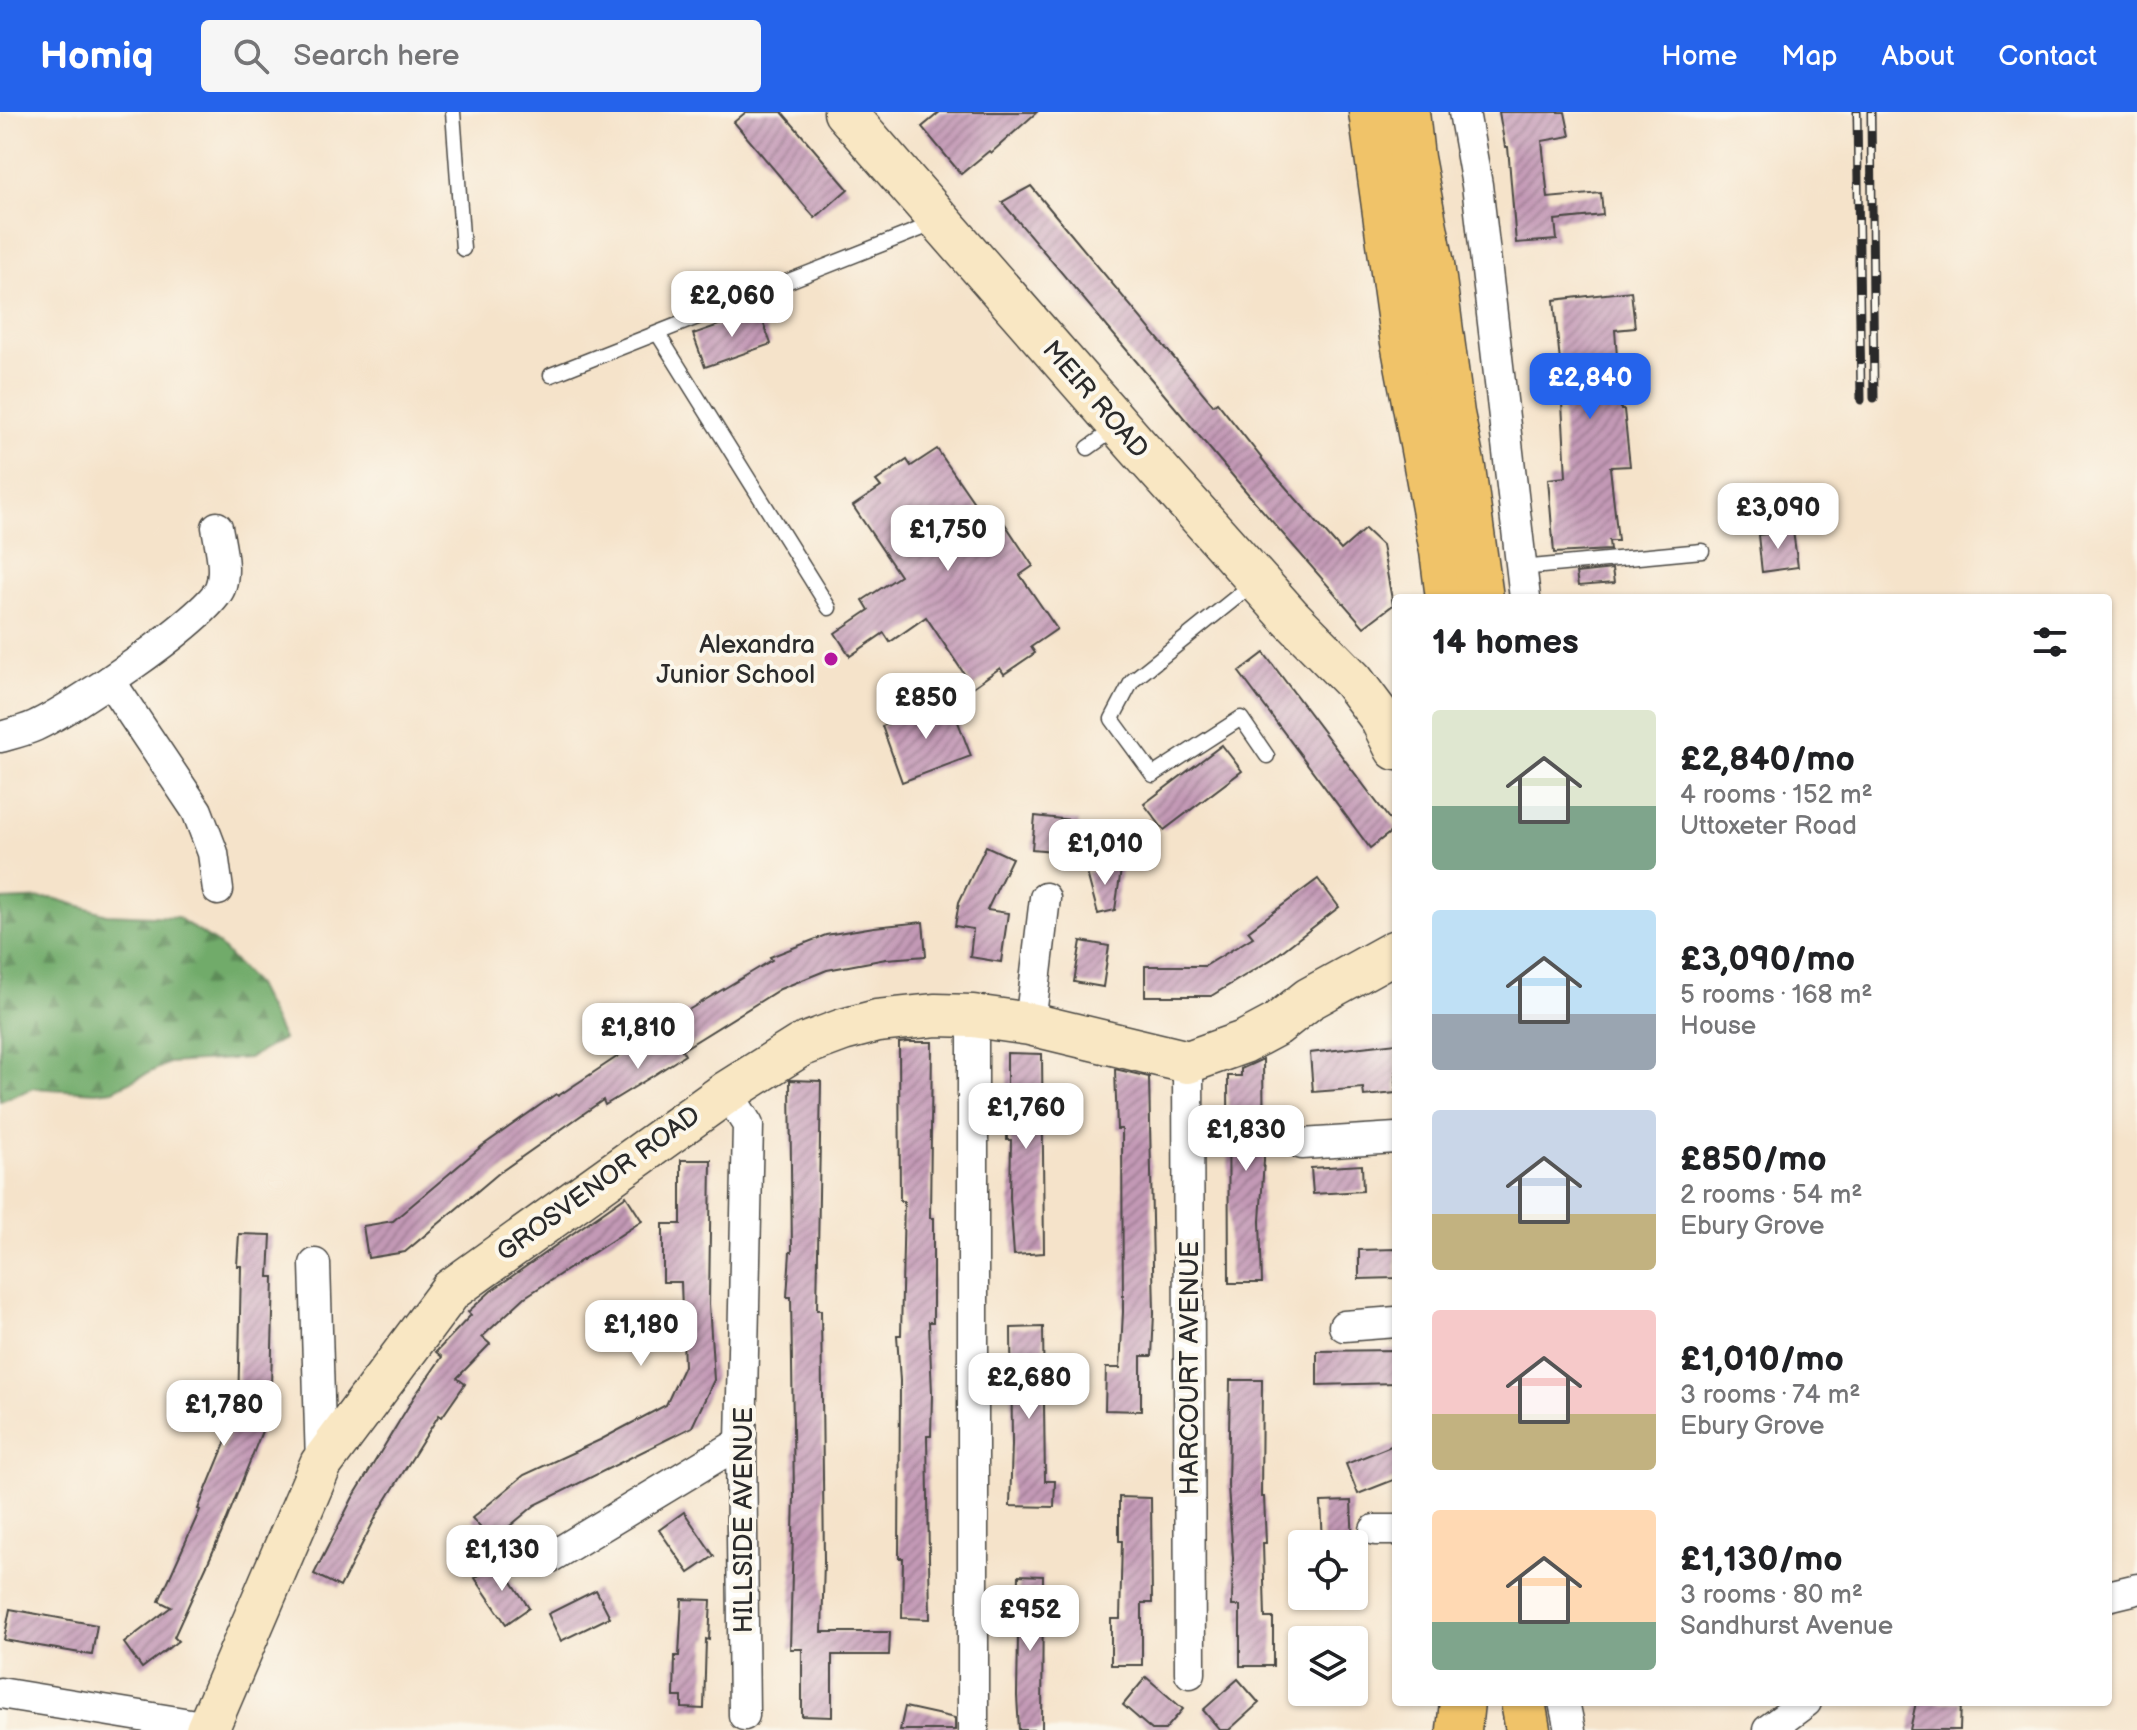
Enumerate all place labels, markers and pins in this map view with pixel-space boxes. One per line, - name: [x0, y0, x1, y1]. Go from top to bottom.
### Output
- pin: £2,060: [667, 271, 797, 339]
- pin: £2,840: [1525, 353, 1655, 421]
- pin: £3,090: [1713, 483, 1843, 551]
- pin: £1,750: [883, 505, 1013, 573]
- place label: Alexandra Junior School: [656, 630, 815, 691]
- marker: Alexandra Junior School: [822, 650, 840, 668]
- pin: £850: [879, 673, 973, 741]
- pin: £1,010: [1040, 819, 1170, 887]
- pin: £1,810: [573, 1003, 703, 1071]
- pin: £1,760: [961, 1083, 1091, 1151]
- pin: £1,830: [1181, 1105, 1311, 1173]
- pin: £1,180: [576, 1300, 706, 1368]
- pin: £2,680: [964, 1353, 1094, 1421]
- pin: £1,780: [159, 1380, 289, 1448]
- pin: £1,130: [437, 1525, 567, 1593]
- pin: £952: [983, 1585, 1077, 1653]

